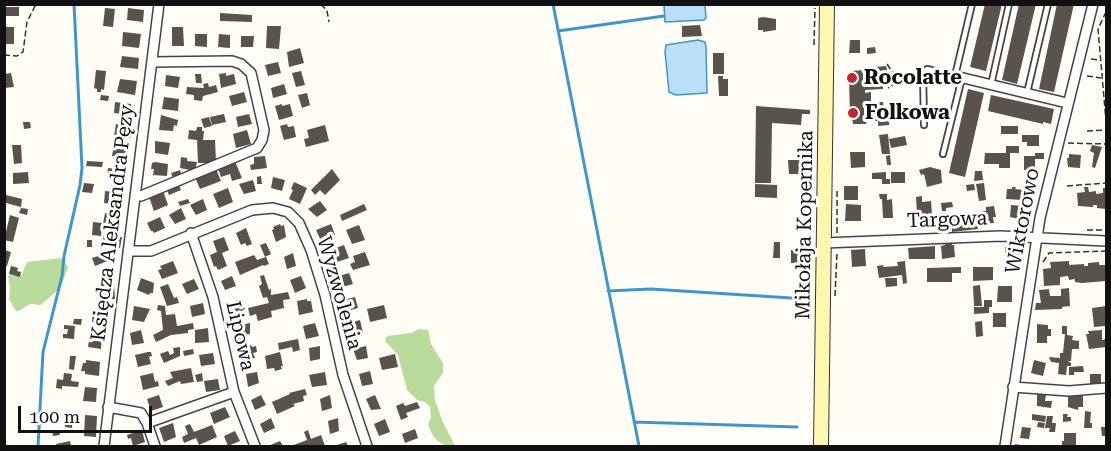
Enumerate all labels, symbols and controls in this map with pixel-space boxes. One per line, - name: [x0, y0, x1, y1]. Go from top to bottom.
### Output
- place label: Rocolatte: [864, 66, 962, 90]
- marker: Rocolatte: [845, 71, 859, 85]
- place label: Folkowa: [865, 101, 950, 125]
- street label: Księdza Aleksandra Pęzy: [87, 103, 139, 343]
- marker: Folkowa: [846, 106, 860, 120]
- street label: Mikołaja Kopernika: [791, 130, 819, 320]
- street label: Wiktorowo: [1001, 166, 1045, 276]
- street label: Targowa: [906, 207, 988, 233]
- street label: Wyzwolenia: [311, 233, 367, 353]
- street label: Lipowa: [220, 299, 260, 373]
- scale bar: [21, 394, 154, 432]
- text: 100 m: [29, 406, 80, 427]

